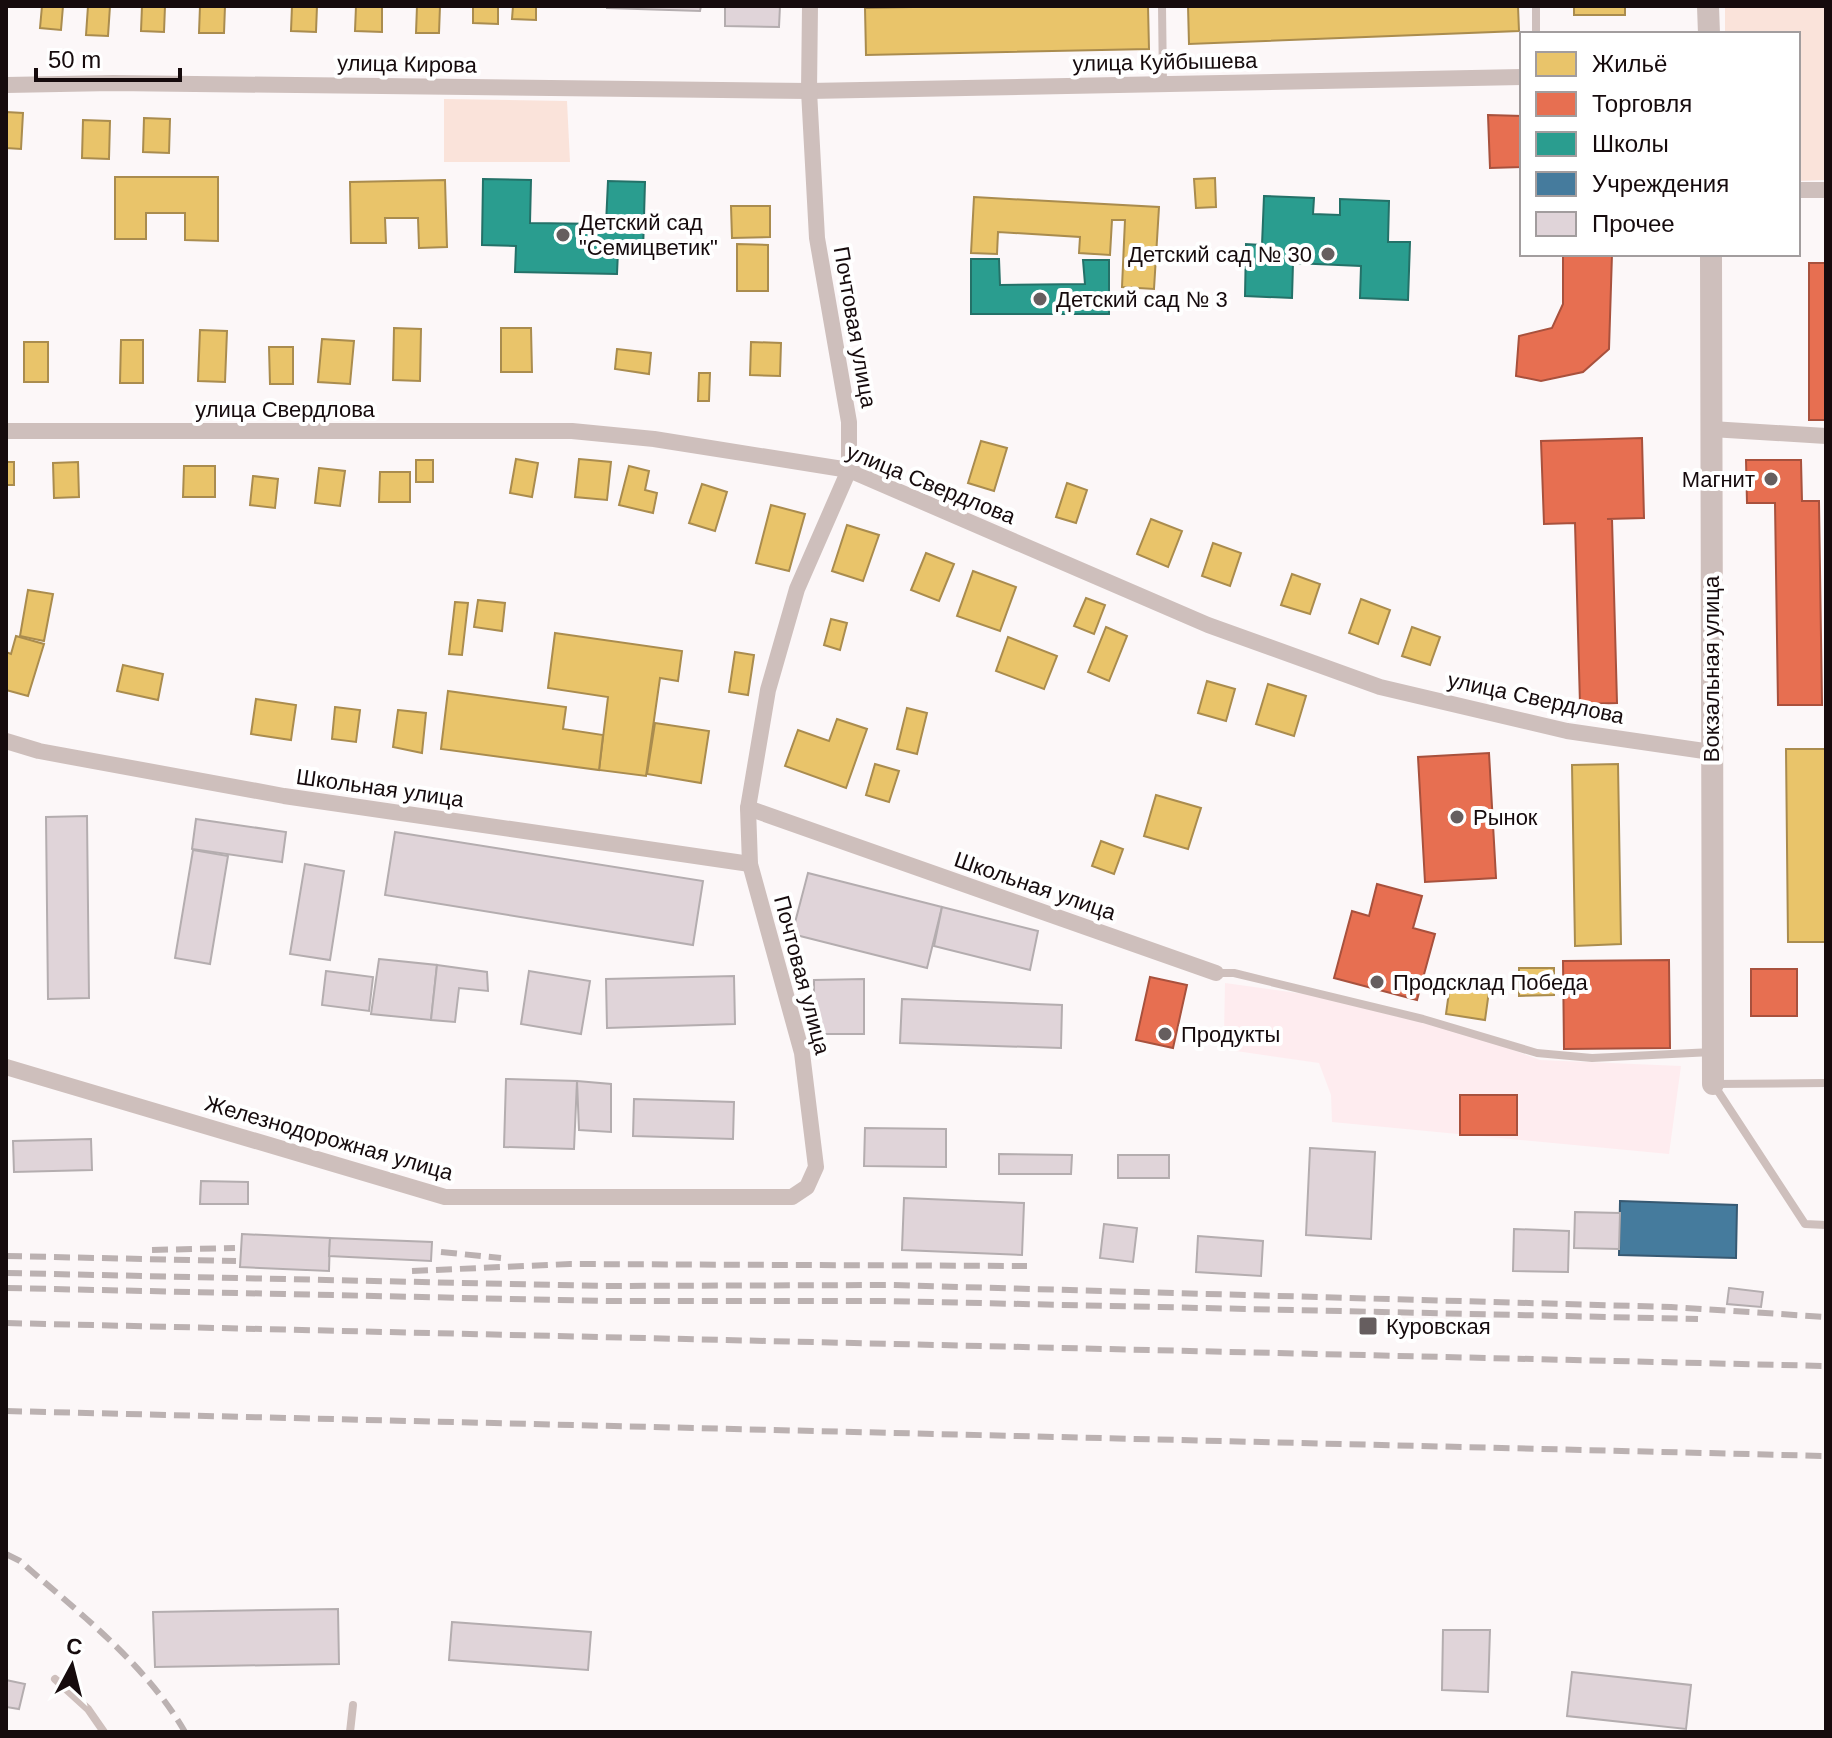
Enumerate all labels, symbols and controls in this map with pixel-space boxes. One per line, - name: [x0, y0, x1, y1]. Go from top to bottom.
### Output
- scale bar: [36, 32, 180, 82]
- legend: [1520, 32, 1800, 256]
- text: 50 m: [48, 46, 101, 73]
- street label: улица Куйбышева: [1072, 48, 1258, 76]
- street label: улица Кирова: [337, 50, 478, 78]
- text: Жильё: [1592, 50, 1667, 77]
- text: Торговля: [1592, 90, 1692, 117]
- text: Школы: [1592, 130, 1669, 157]
- text: Учреждения: [1592, 170, 1729, 197]
- place label: Детский сад "Семицветик": [579, 210, 718, 260]
- text: Прочее: [1592, 210, 1675, 237]
- marker: Детский сад "Семицветик": [554, 226, 572, 244]
- place label: Детский сад № 30: [1128, 242, 1312, 267]
- street label: Почтовая улица: [829, 244, 882, 410]
- marker: Детский сад № 30: [1319, 245, 1337, 263]
- place label: Детский сад № 3: [1056, 287, 1228, 312]
- marker: Детский сад № 3: [1031, 290, 1049, 308]
- street label: улица Свердлова: [195, 397, 376, 422]
- street label: улица Свердлова: [843, 439, 1020, 530]
- place label: Магнит: [1682, 467, 1755, 492]
- marker: Магнит: [1762, 470, 1780, 488]
- street label: Вокзальная улица: [1699, 575, 1724, 762]
- street label: улица Свердлова: [1446, 667, 1627, 729]
- street label: Школьная улица: [295, 764, 466, 812]
- place label: Рынок: [1473, 805, 1538, 830]
- marker: Рынок: [1448, 808, 1466, 826]
- street label: Школьная улица: [951, 847, 1120, 926]
- street label: Почтовая улица: [769, 893, 835, 1058]
- place label: Продсклад Победа: [1393, 970, 1589, 995]
- marker: Продсклад Победа: [1368, 973, 1386, 991]
- place label: Продукты: [1181, 1022, 1280, 1047]
- marker: Продукты: [1156, 1025, 1174, 1043]
- street label: Железнодорожная улица: [202, 1091, 457, 1186]
- place label: Куровская: [1386, 1314, 1491, 1339]
- marker: Куровская: [1357, 1315, 1379, 1337]
- north arrow: [32, 1626, 112, 1706]
- text: С: [65, 1633, 84, 1660]

